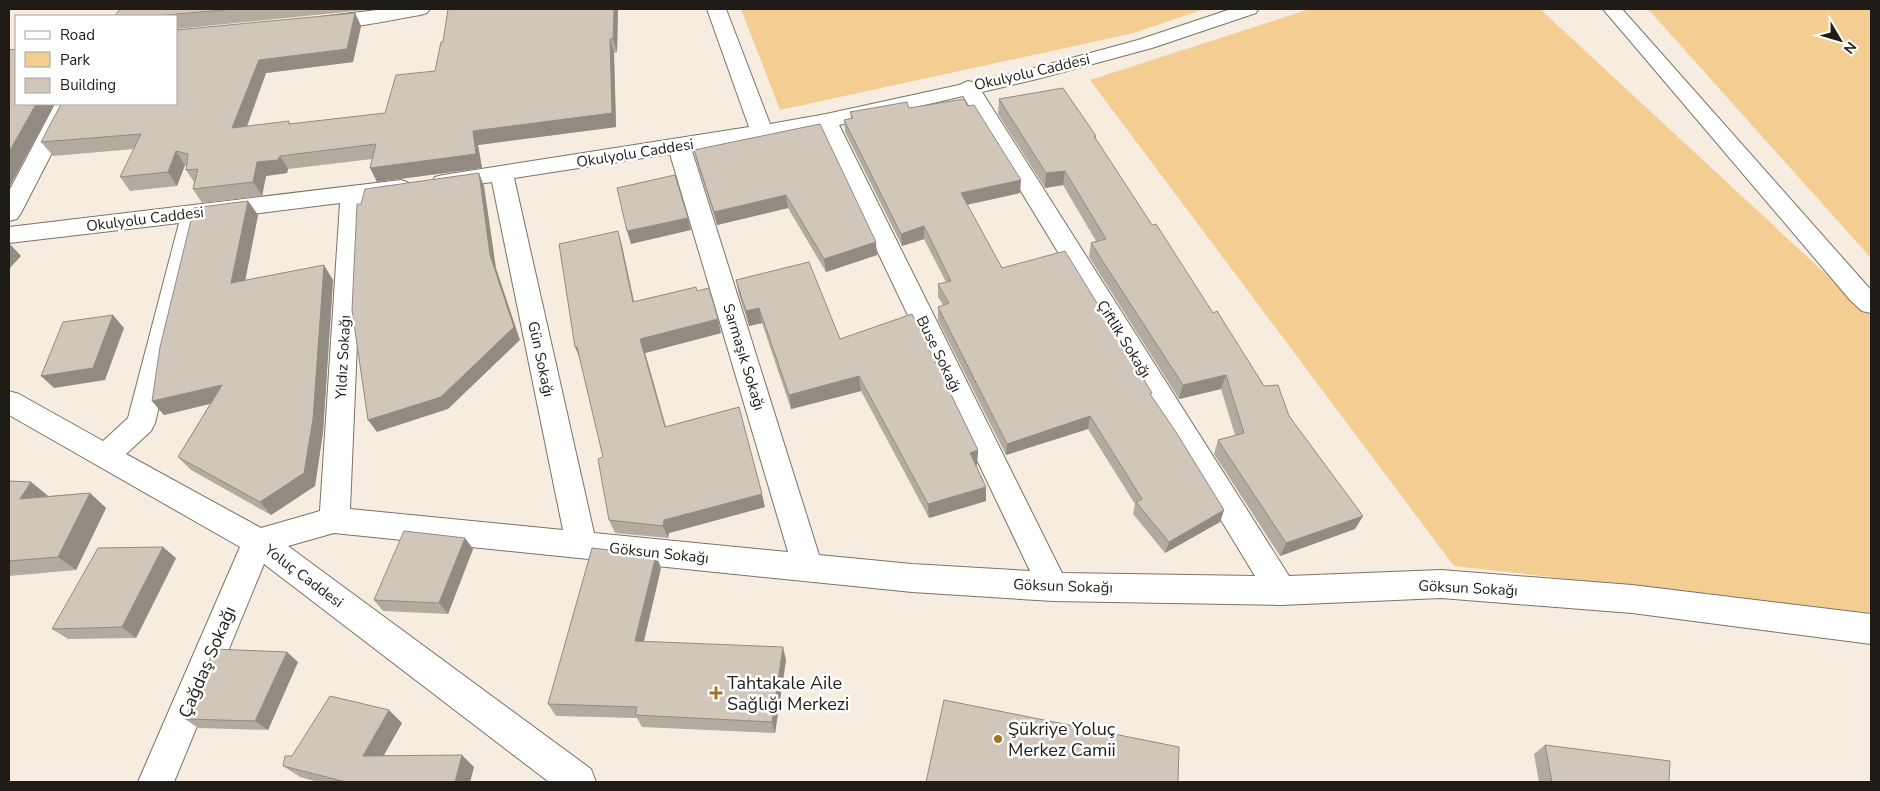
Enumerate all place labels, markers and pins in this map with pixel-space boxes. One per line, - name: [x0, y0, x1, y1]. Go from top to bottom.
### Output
- place label: Tahtakale Aile Sağlığı Merkezi: [727, 671, 849, 716]
- marker: Tahtakale Aile Sağlığı Merkezi: [709, 686, 723, 700]
- place label: Şükriye Yoluç Merkez Camii: [1008, 717, 1116, 762]
- marker: Şükriye Yoluç Merkez Camii: [992, 733, 1004, 745]

